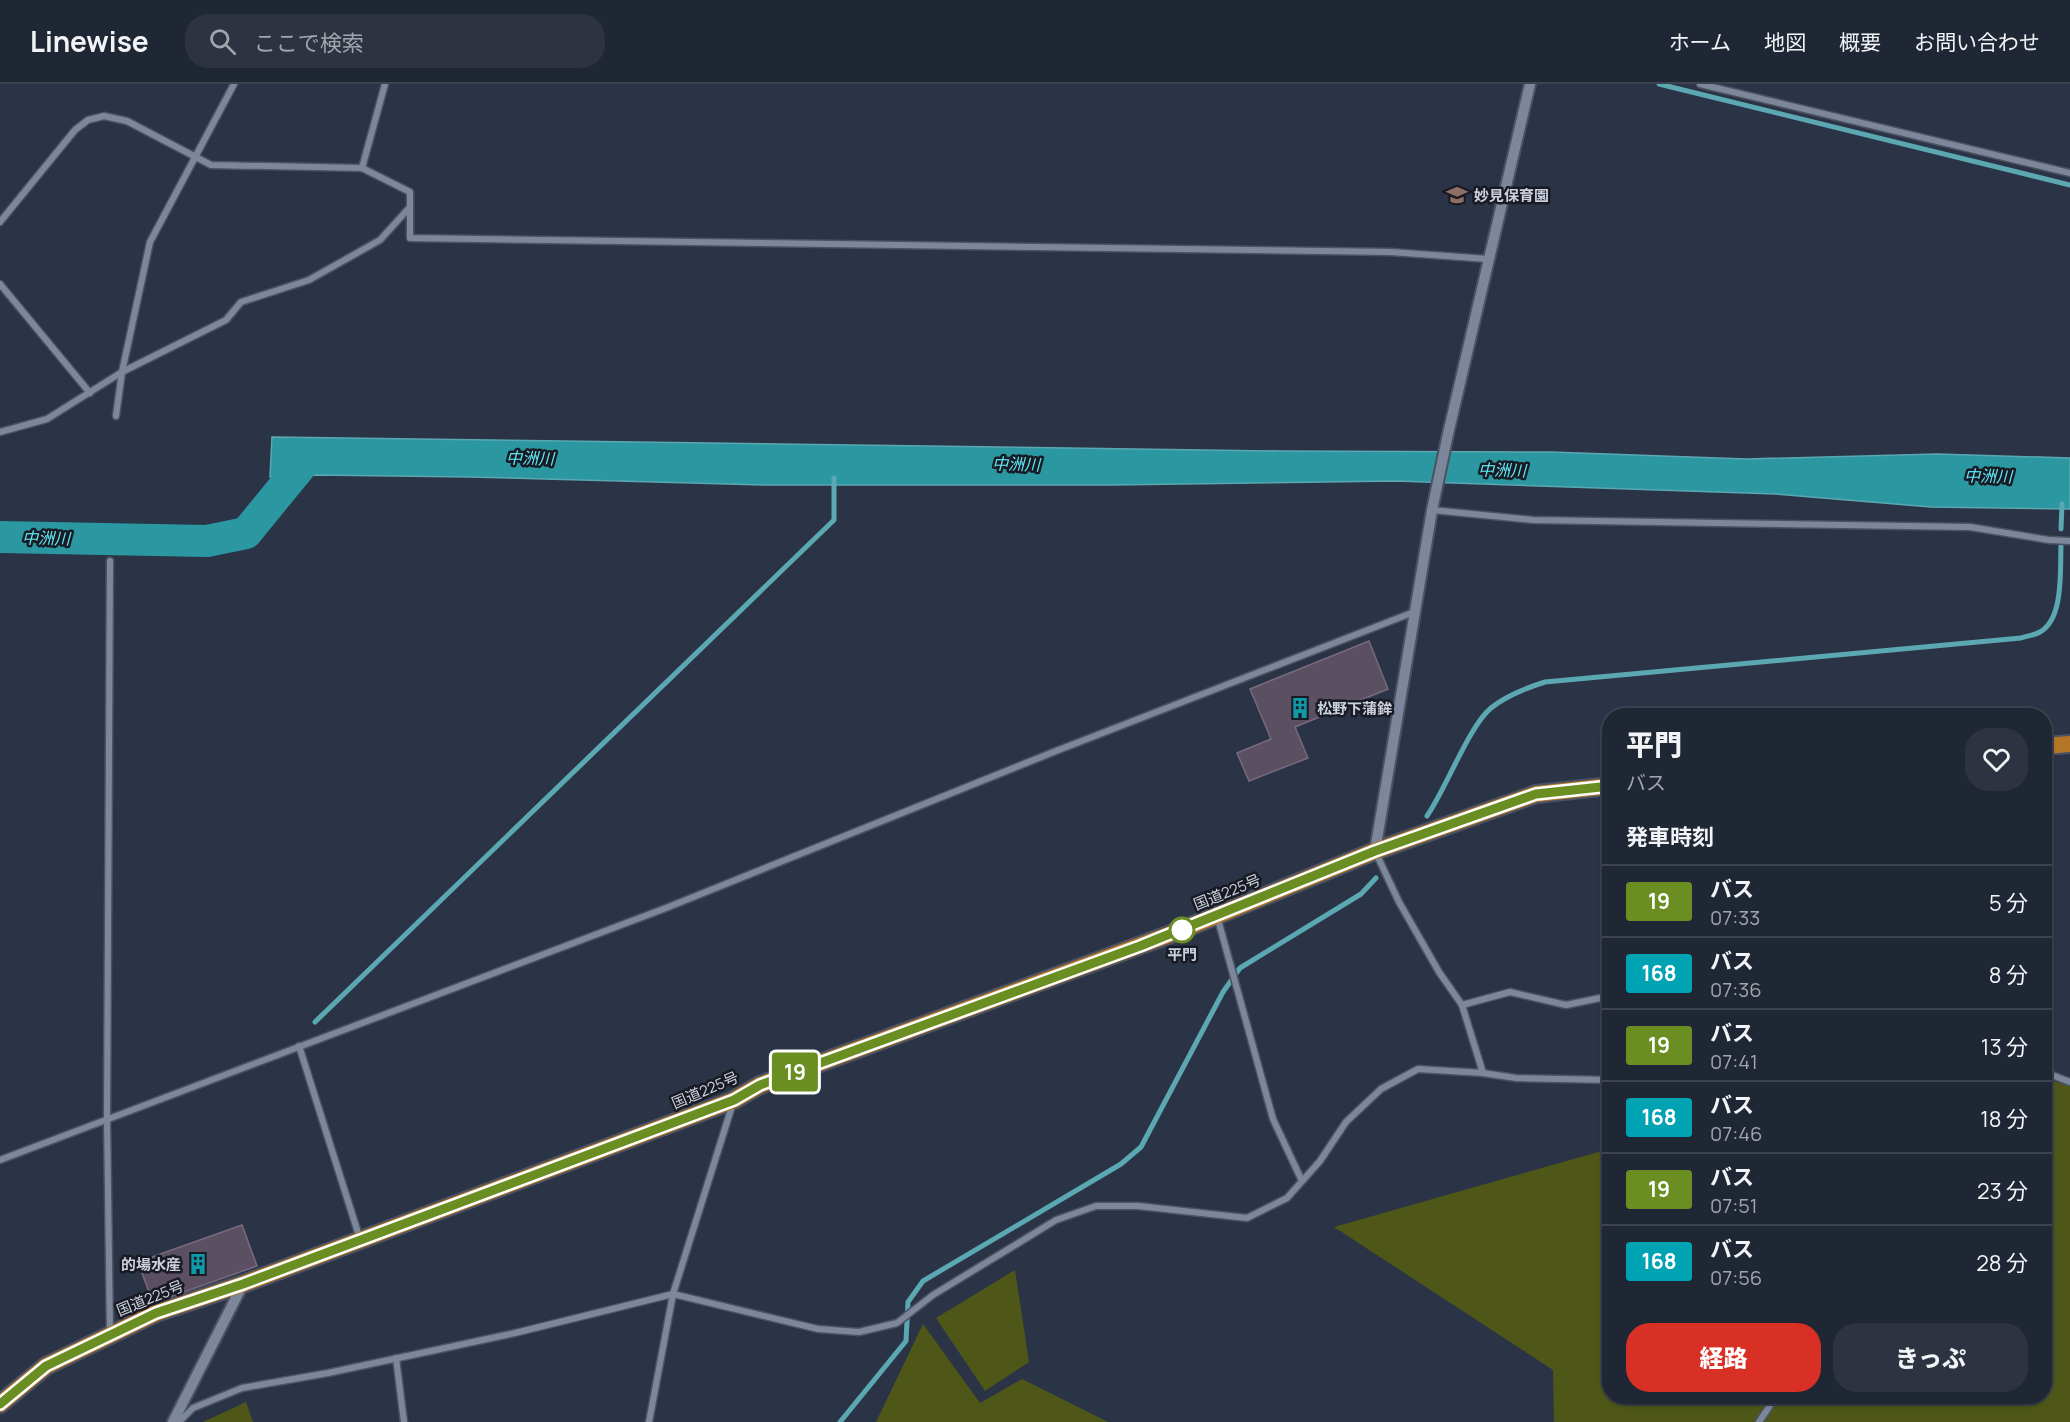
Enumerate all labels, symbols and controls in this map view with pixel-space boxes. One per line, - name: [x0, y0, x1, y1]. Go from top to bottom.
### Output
- search box: [185, 14, 605, 68]
- text: Linewise: [30, 22, 149, 60]
- icon: search: [206, 25, 239, 58]
- text: ここで検索: [254, 28, 364, 58]
- text: ホーム: [1669, 28, 1731, 56]
- text: 地図: [1764, 28, 1806, 56]
- text: 概要: [1839, 28, 1881, 56]
- text: お問い合わせ: [1914, 28, 2040, 56]
- school or university icon: 妙見保育園: [1445, 183, 1469, 207]
- place label: 妙見保育園: [1474, 185, 1549, 206]
- water label: 中洲川: [506, 447, 556, 469]
- water label: 中洲川: [992, 453, 1042, 475]
- water label: 中洲川: [1478, 459, 1528, 481]
- water label: 中洲川: [1964, 465, 2014, 487]
- water label: 中洲川: [22, 527, 72, 549]
- building icon: 松野下蒲鉾: [1288, 696, 1312, 720]
- place label: 松野下蒲鉾: [1317, 698, 1392, 719]
- text: 平門: [1626, 725, 1682, 763]
- button: heart: [1965, 728, 2028, 791]
- text: バス: [1626, 769, 1666, 796]
- text: 発車時刻: [1626, 822, 1714, 852]
- street label: 国道225号: [1190, 869, 1264, 915]
- text: バス: [1710, 874, 1754, 904]
- text: 19: [1648, 887, 1670, 915]
- text: 5 分: [1989, 888, 2028, 918]
- text: 07:33: [1710, 904, 1760, 931]
- marker: 平門: [1169, 917, 1195, 943]
- place label: 平門: [1167, 944, 1197, 965]
- text: バス: [1710, 946, 1754, 976]
- text: 168: [1641, 959, 1677, 987]
- text: 8 分: [1989, 960, 2028, 990]
- text: 07:36: [1710, 976, 1762, 1003]
- text: バス: [1710, 1018, 1754, 1048]
- text: 19: [1648, 1031, 1670, 1059]
- text: 13 分: [1981, 1032, 2028, 1062]
- text: 07:41: [1710, 1048, 1758, 1075]
- line badge: 19: [768, 1052, 822, 1092]
- text: 19: [784, 1058, 806, 1086]
- street label: 国道225号: [668, 1067, 742, 1113]
- text: バス: [1710, 1090, 1754, 1120]
- text: 168: [1641, 1103, 1677, 1131]
- text: 18 分: [1980, 1104, 2028, 1134]
- text: 07:46: [1710, 1120, 1762, 1147]
- text: バス: [1710, 1162, 1754, 1192]
- text: 19: [1648, 1175, 1670, 1203]
- text: 23 分: [1977, 1176, 2028, 1206]
- text: 07:51: [1710, 1192, 1758, 1219]
- text: バス: [1710, 1234, 1754, 1264]
- text: 168: [1641, 1247, 1677, 1275]
- text: 28 分: [1976, 1248, 2028, 1278]
- building icon: 的場水産: [186, 1252, 210, 1276]
- place label: 的場水産: [121, 1254, 181, 1275]
- text: 07:56: [1710, 1264, 1762, 1291]
- street label: 国道225号: [113, 1275, 187, 1321]
- button: 経路: [1626, 1323, 1821, 1392]
- button: きっぷ: [1833, 1323, 2028, 1392]

